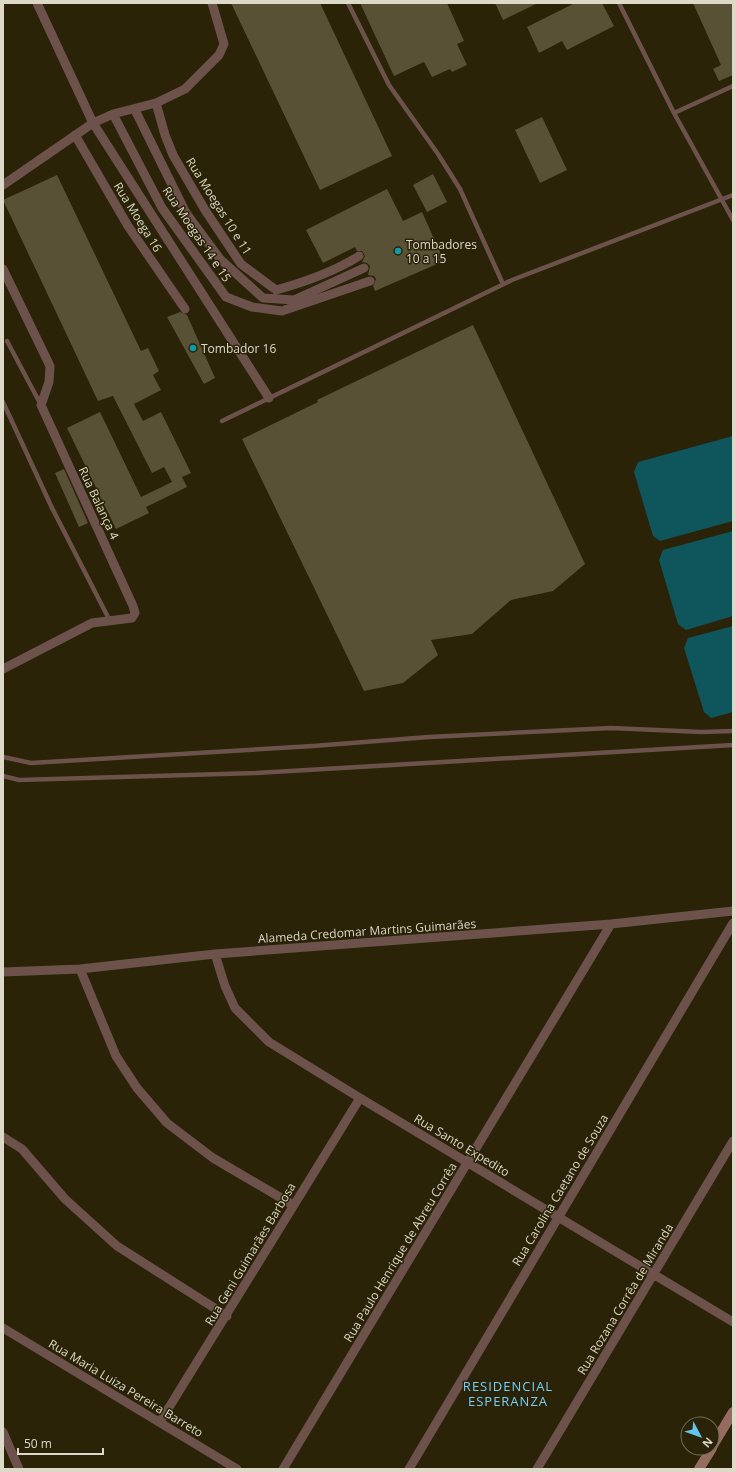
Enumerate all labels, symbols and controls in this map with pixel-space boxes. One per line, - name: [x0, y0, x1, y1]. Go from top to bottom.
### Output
- street label: Rua Moegas 10 e 11: [182, 154, 256, 258]
- street label: Rua Moega 16: [110, 179, 166, 255]
- street label: Rua Moegas 14 e 15: [159, 183, 235, 285]
- place label: Tombadores 10 a 15: [406, 236, 477, 267]
- marker: Tombadores 10 a 15: [393, 246, 403, 256]
- place label: Tombador 16: [201, 340, 276, 357]
- marker: Tombador 16: [188, 343, 198, 353]
- street label: Rua Balança 4: [75, 464, 123, 542]
- street label: Alameda Credomar Martins Guimarães: [257, 915, 477, 947]
- street label: Rua Santo Expedito: [411, 1110, 513, 1180]
- street label: Rua Carolina Caetano de Souza: [508, 1111, 612, 1269]
- street label: Rua Paulo Henrique de Abreu Corrêa: [339, 1159, 461, 1345]
- street label: Rua Geni Guimarães Barbosa: [201, 1179, 299, 1329]
- street label: Rua Rozana Corrêa de Miranda: [573, 1220, 677, 1378]
- street label: Rua Maria Luiza Pereira Barreto: [46, 1335, 206, 1441]
- district label: RESIDENCIAL ESPERANZA: [463, 1377, 553, 1410]
- north arrow: [680, 1416, 720, 1456]
- scale bar: [18, 1430, 103, 1456]
- text: 50 m: [24, 1435, 52, 1452]
- text: N: [699, 1435, 717, 1451]

